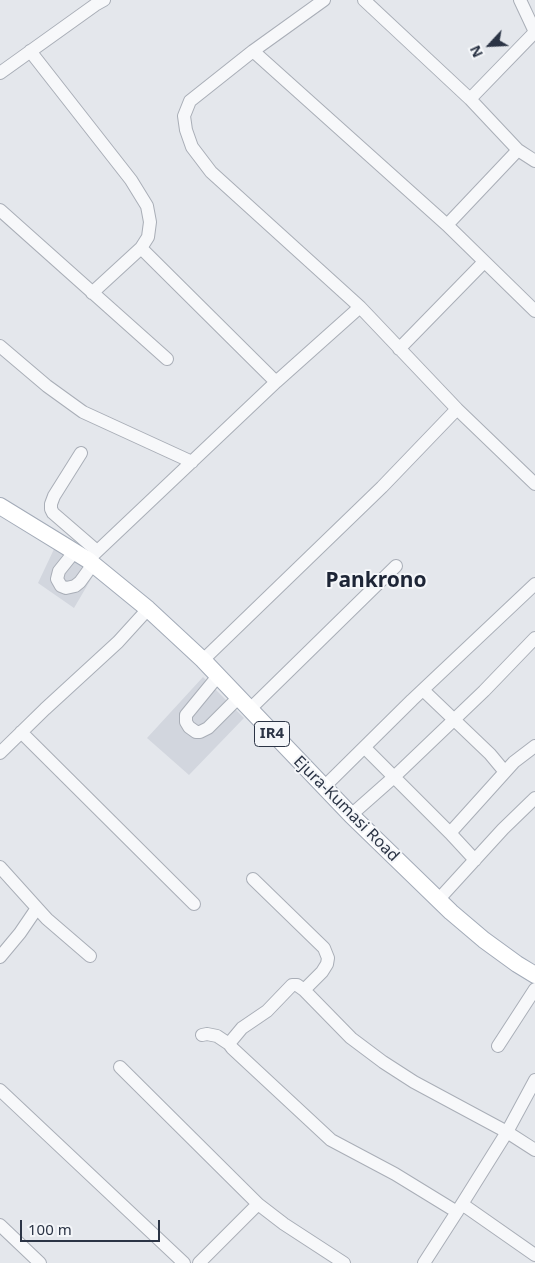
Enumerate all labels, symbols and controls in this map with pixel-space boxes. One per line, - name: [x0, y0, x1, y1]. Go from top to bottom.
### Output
- north arrow: [465, 20, 515, 70]
- text: N: [465, 42, 487, 61]
- district label: Pankrono: [325, 568, 427, 594]
- road number: IR4: [254, 722, 290, 746]
- street label: Ejura-Kumasi Road: [289, 752, 403, 866]
- scale bar: [22, 1210, 162, 1242]
- text: 100 m: [28, 1219, 72, 1239]

